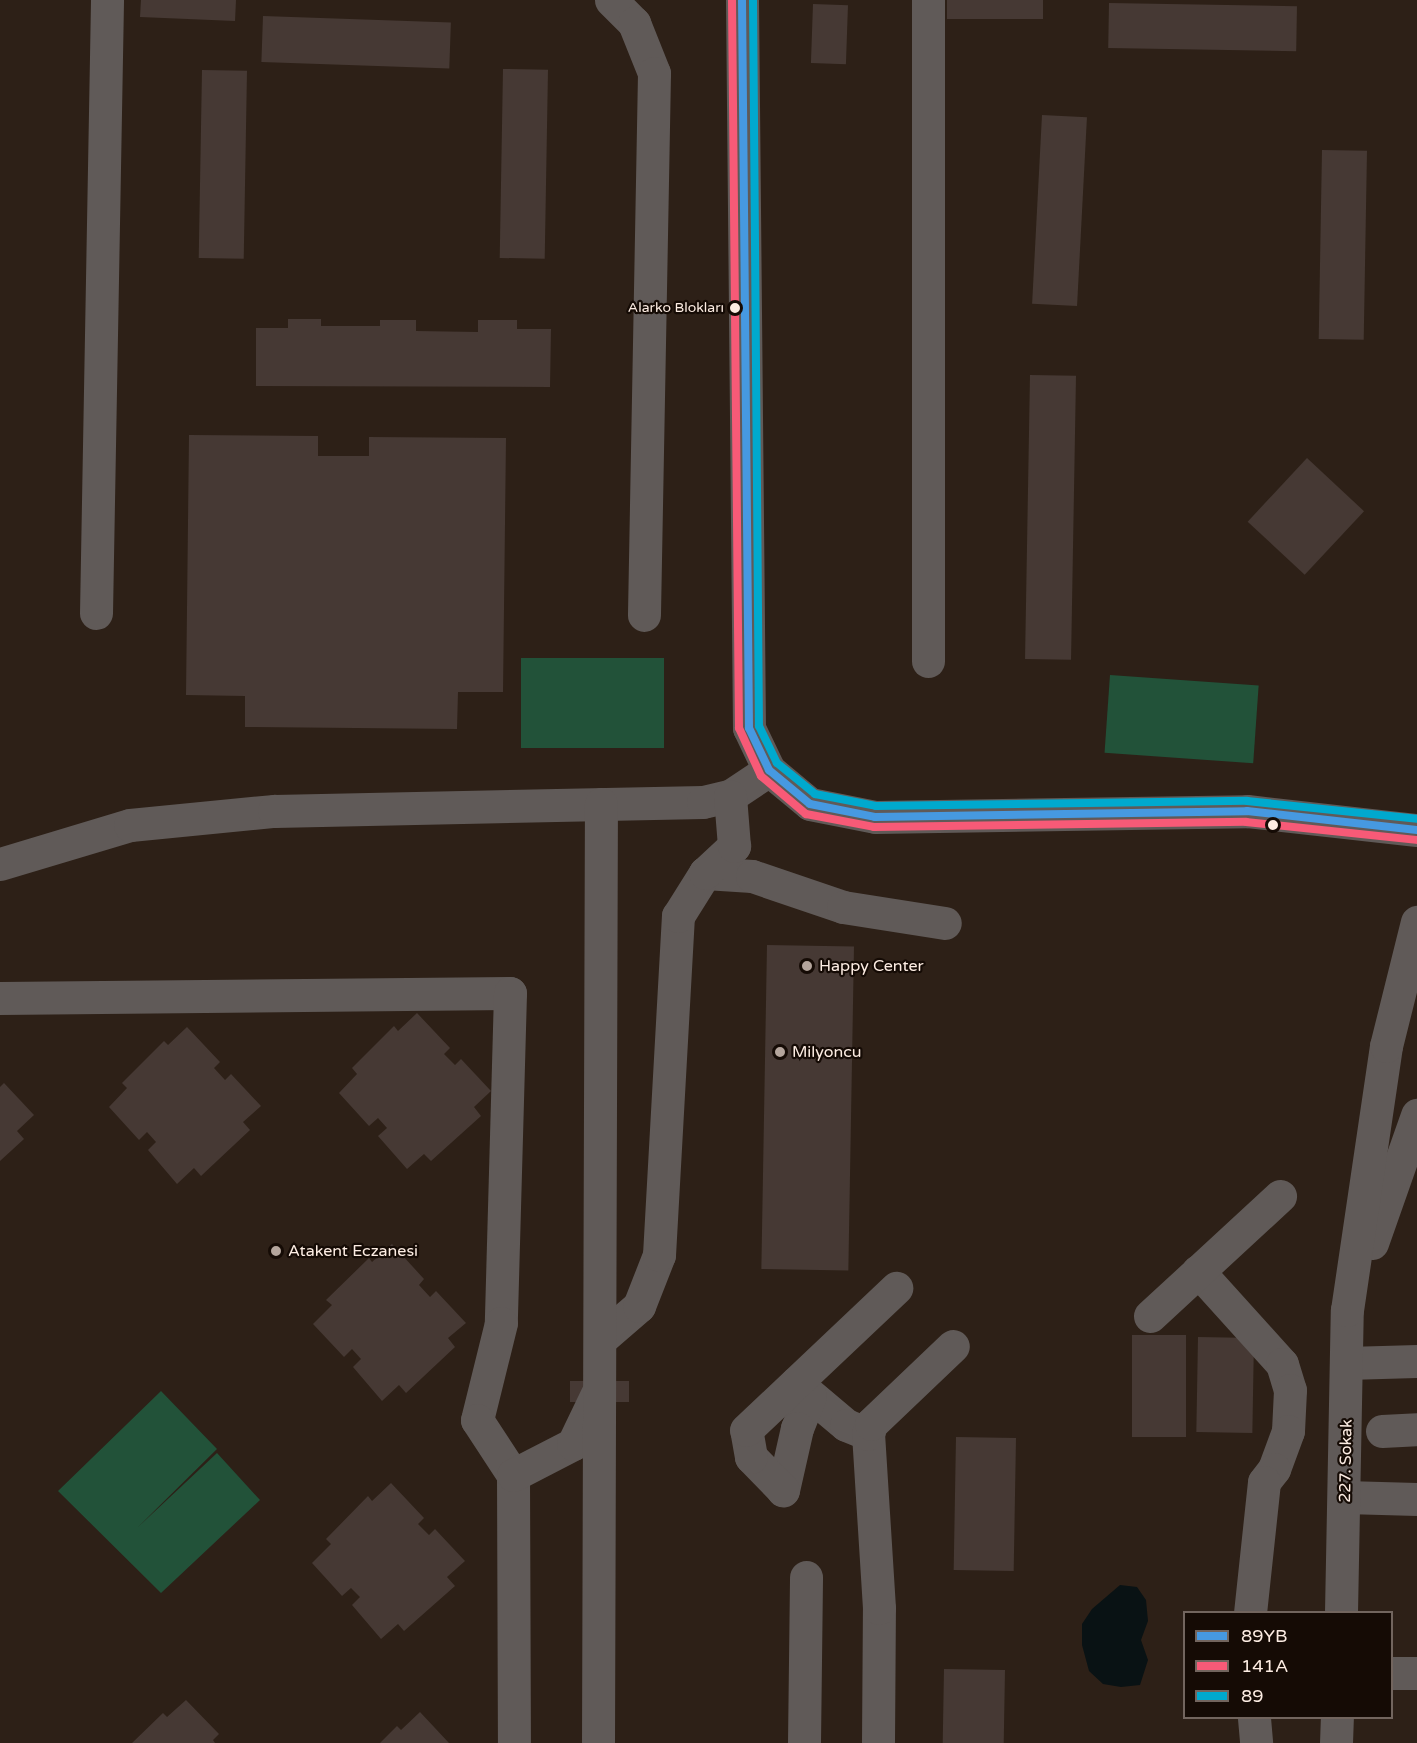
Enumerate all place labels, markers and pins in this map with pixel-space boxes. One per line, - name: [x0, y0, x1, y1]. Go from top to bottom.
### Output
- place label: Alarko Blokları: [628, 300, 724, 316]
- marker: Alarko Blokları: [729, 302, 741, 314]
- unlabelled marker: [1267, 819, 1279, 831]
- place label: Happy Center: [819, 956, 924, 976]
- marker: Happy Center: [800, 959, 814, 973]
- place label: Milyoncu: [792, 1042, 861, 1062]
- marker: Milyoncu: [773, 1045, 787, 1059]
- place label: Atakent Eczanesi: [288, 1241, 418, 1261]
- marker: Atakent Eczanesi: [269, 1244, 283, 1258]

